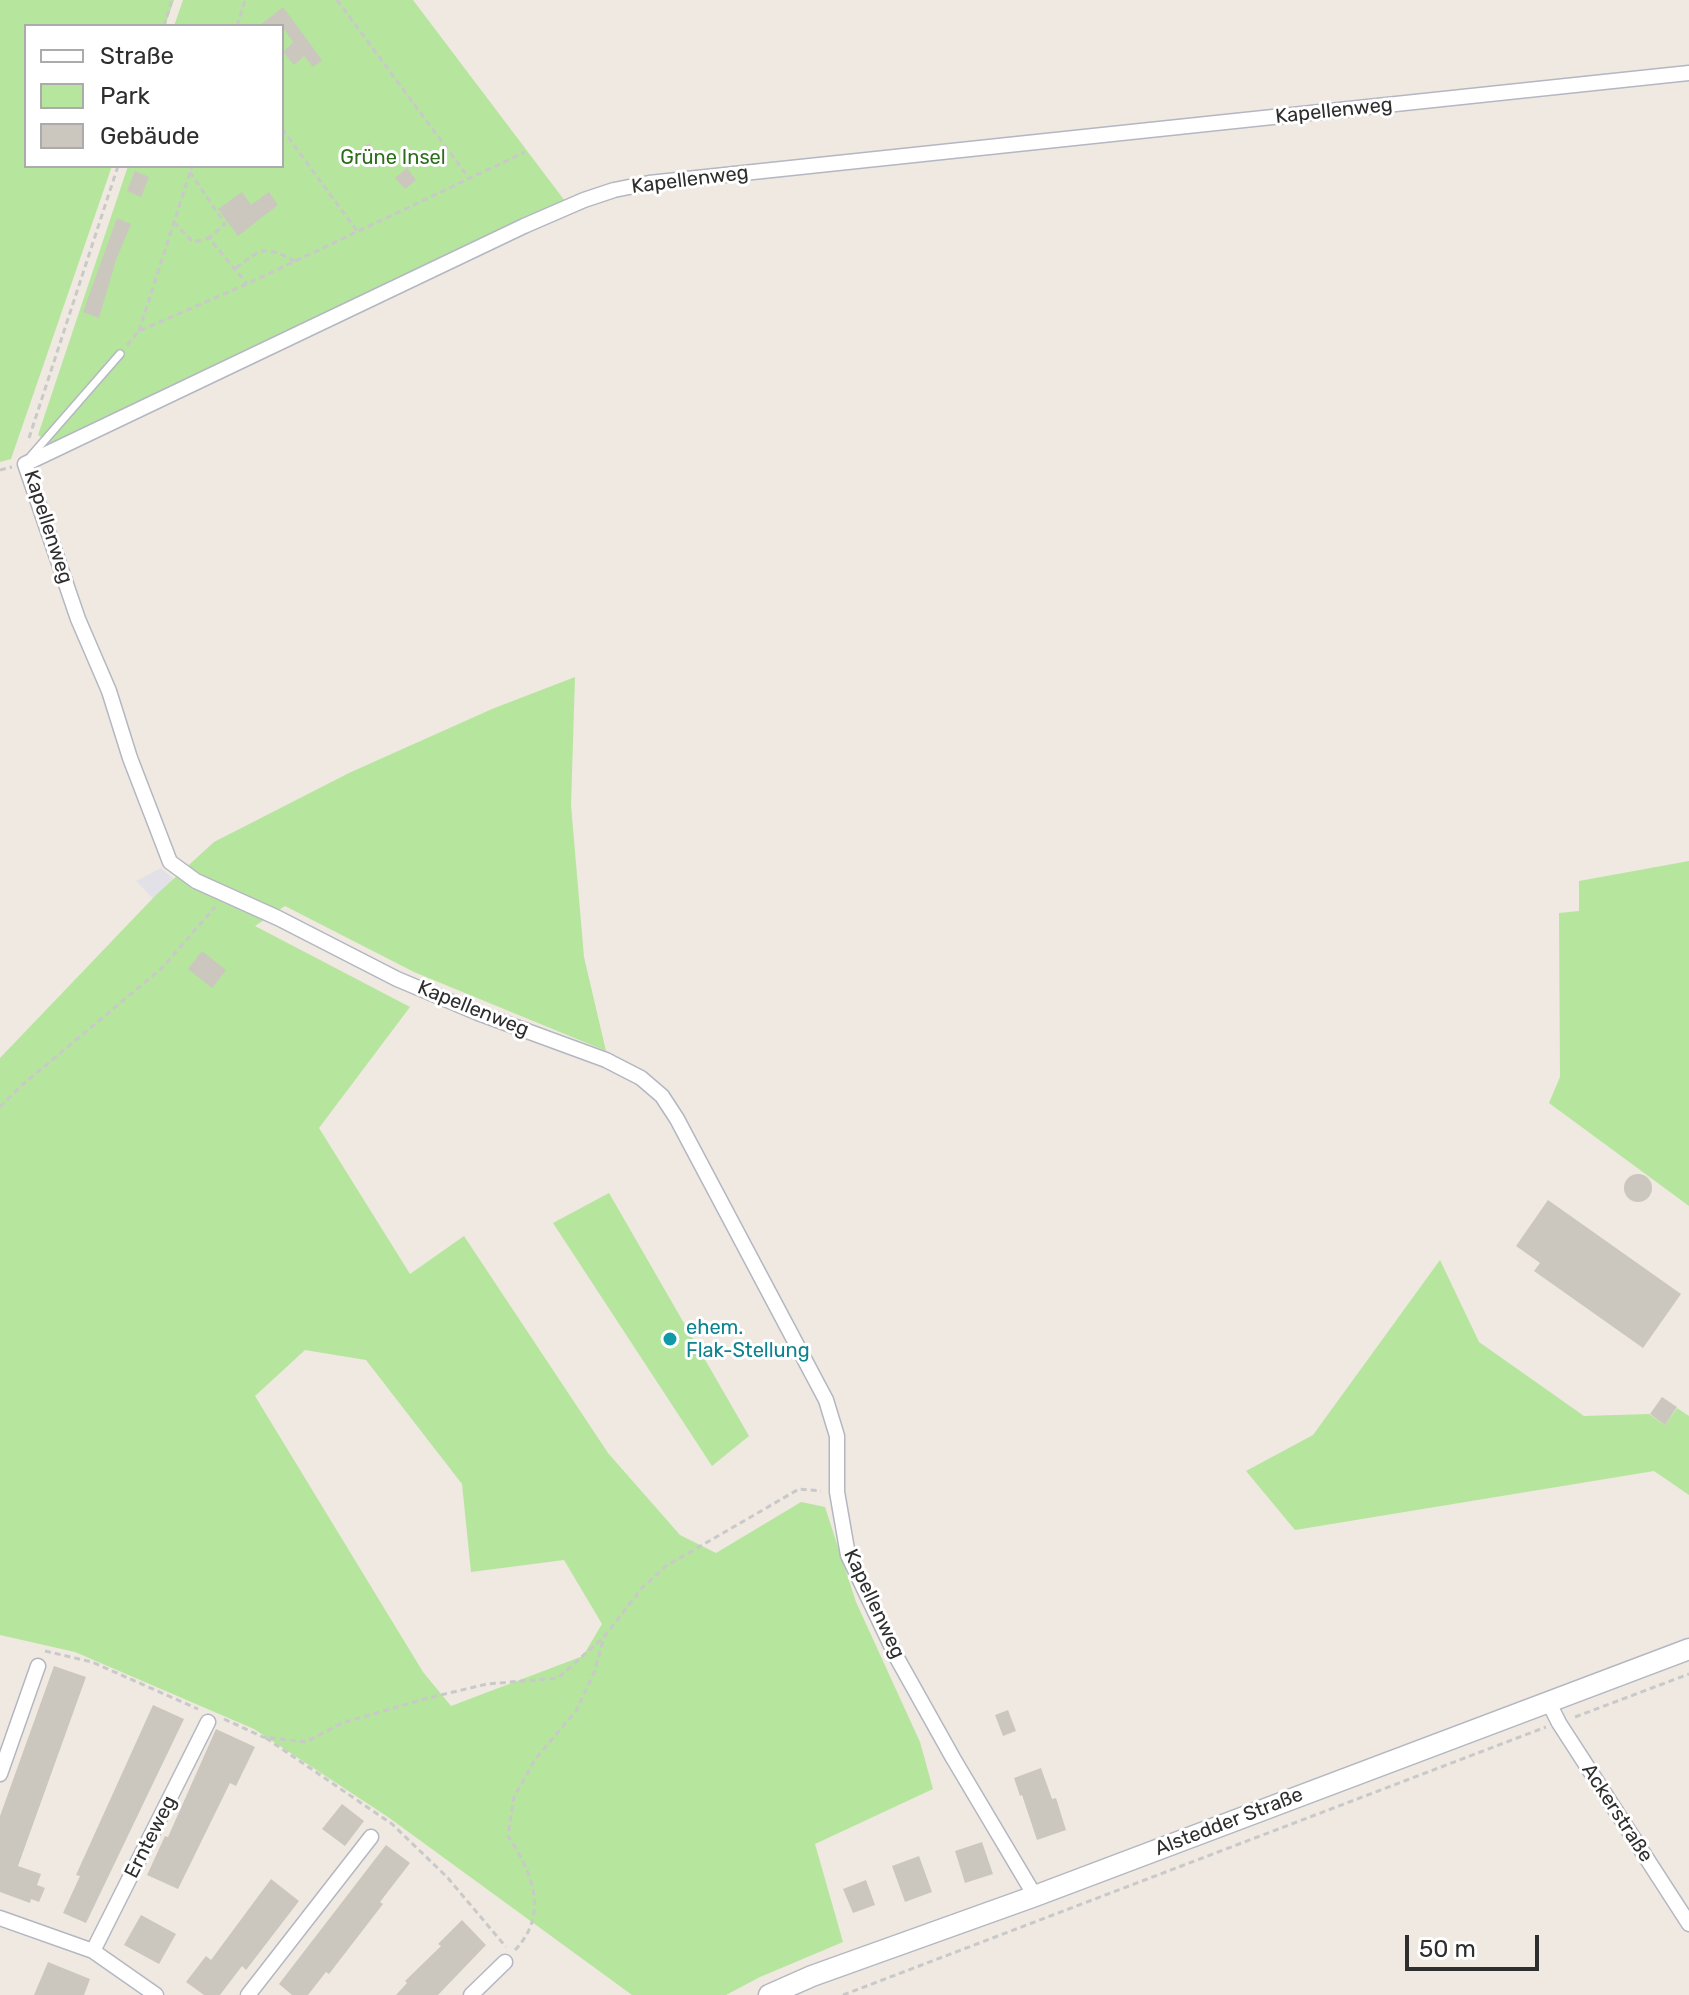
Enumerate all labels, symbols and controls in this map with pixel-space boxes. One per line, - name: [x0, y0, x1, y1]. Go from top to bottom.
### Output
- legend: [24, 24, 284, 168]
- text: Straße: [100, 42, 174, 70]
- text: Park: [100, 82, 150, 110]
- street label: Kapellenweg: [1274, 93, 1394, 129]
- text: Gebäude: [100, 122, 199, 150]
- park label: Grüne Insel: [340, 146, 446, 170]
- street label: Kapellenweg: [630, 161, 750, 199]
- street label: Kapellenweg: [18, 467, 78, 587]
- street label: Kapellenweg: [414, 976, 532, 1042]
- place label: ehem. Flak-Stellung: [686, 1316, 810, 1363]
- marker: ehem. Flak-Stellung: [661, 1330, 679, 1348]
- street label: Kapellenweg: [838, 1546, 910, 1662]
- street label: Ackerstraße: [1576, 1759, 1658, 1867]
- street label: Alstedder Straße: [1152, 1783, 1306, 1861]
- street label: Ernteweg: [120, 1792, 182, 1882]
- scale bar: [1409, 1919, 1543, 1969]
- text: 50 m: [1419, 1935, 1476, 1963]

